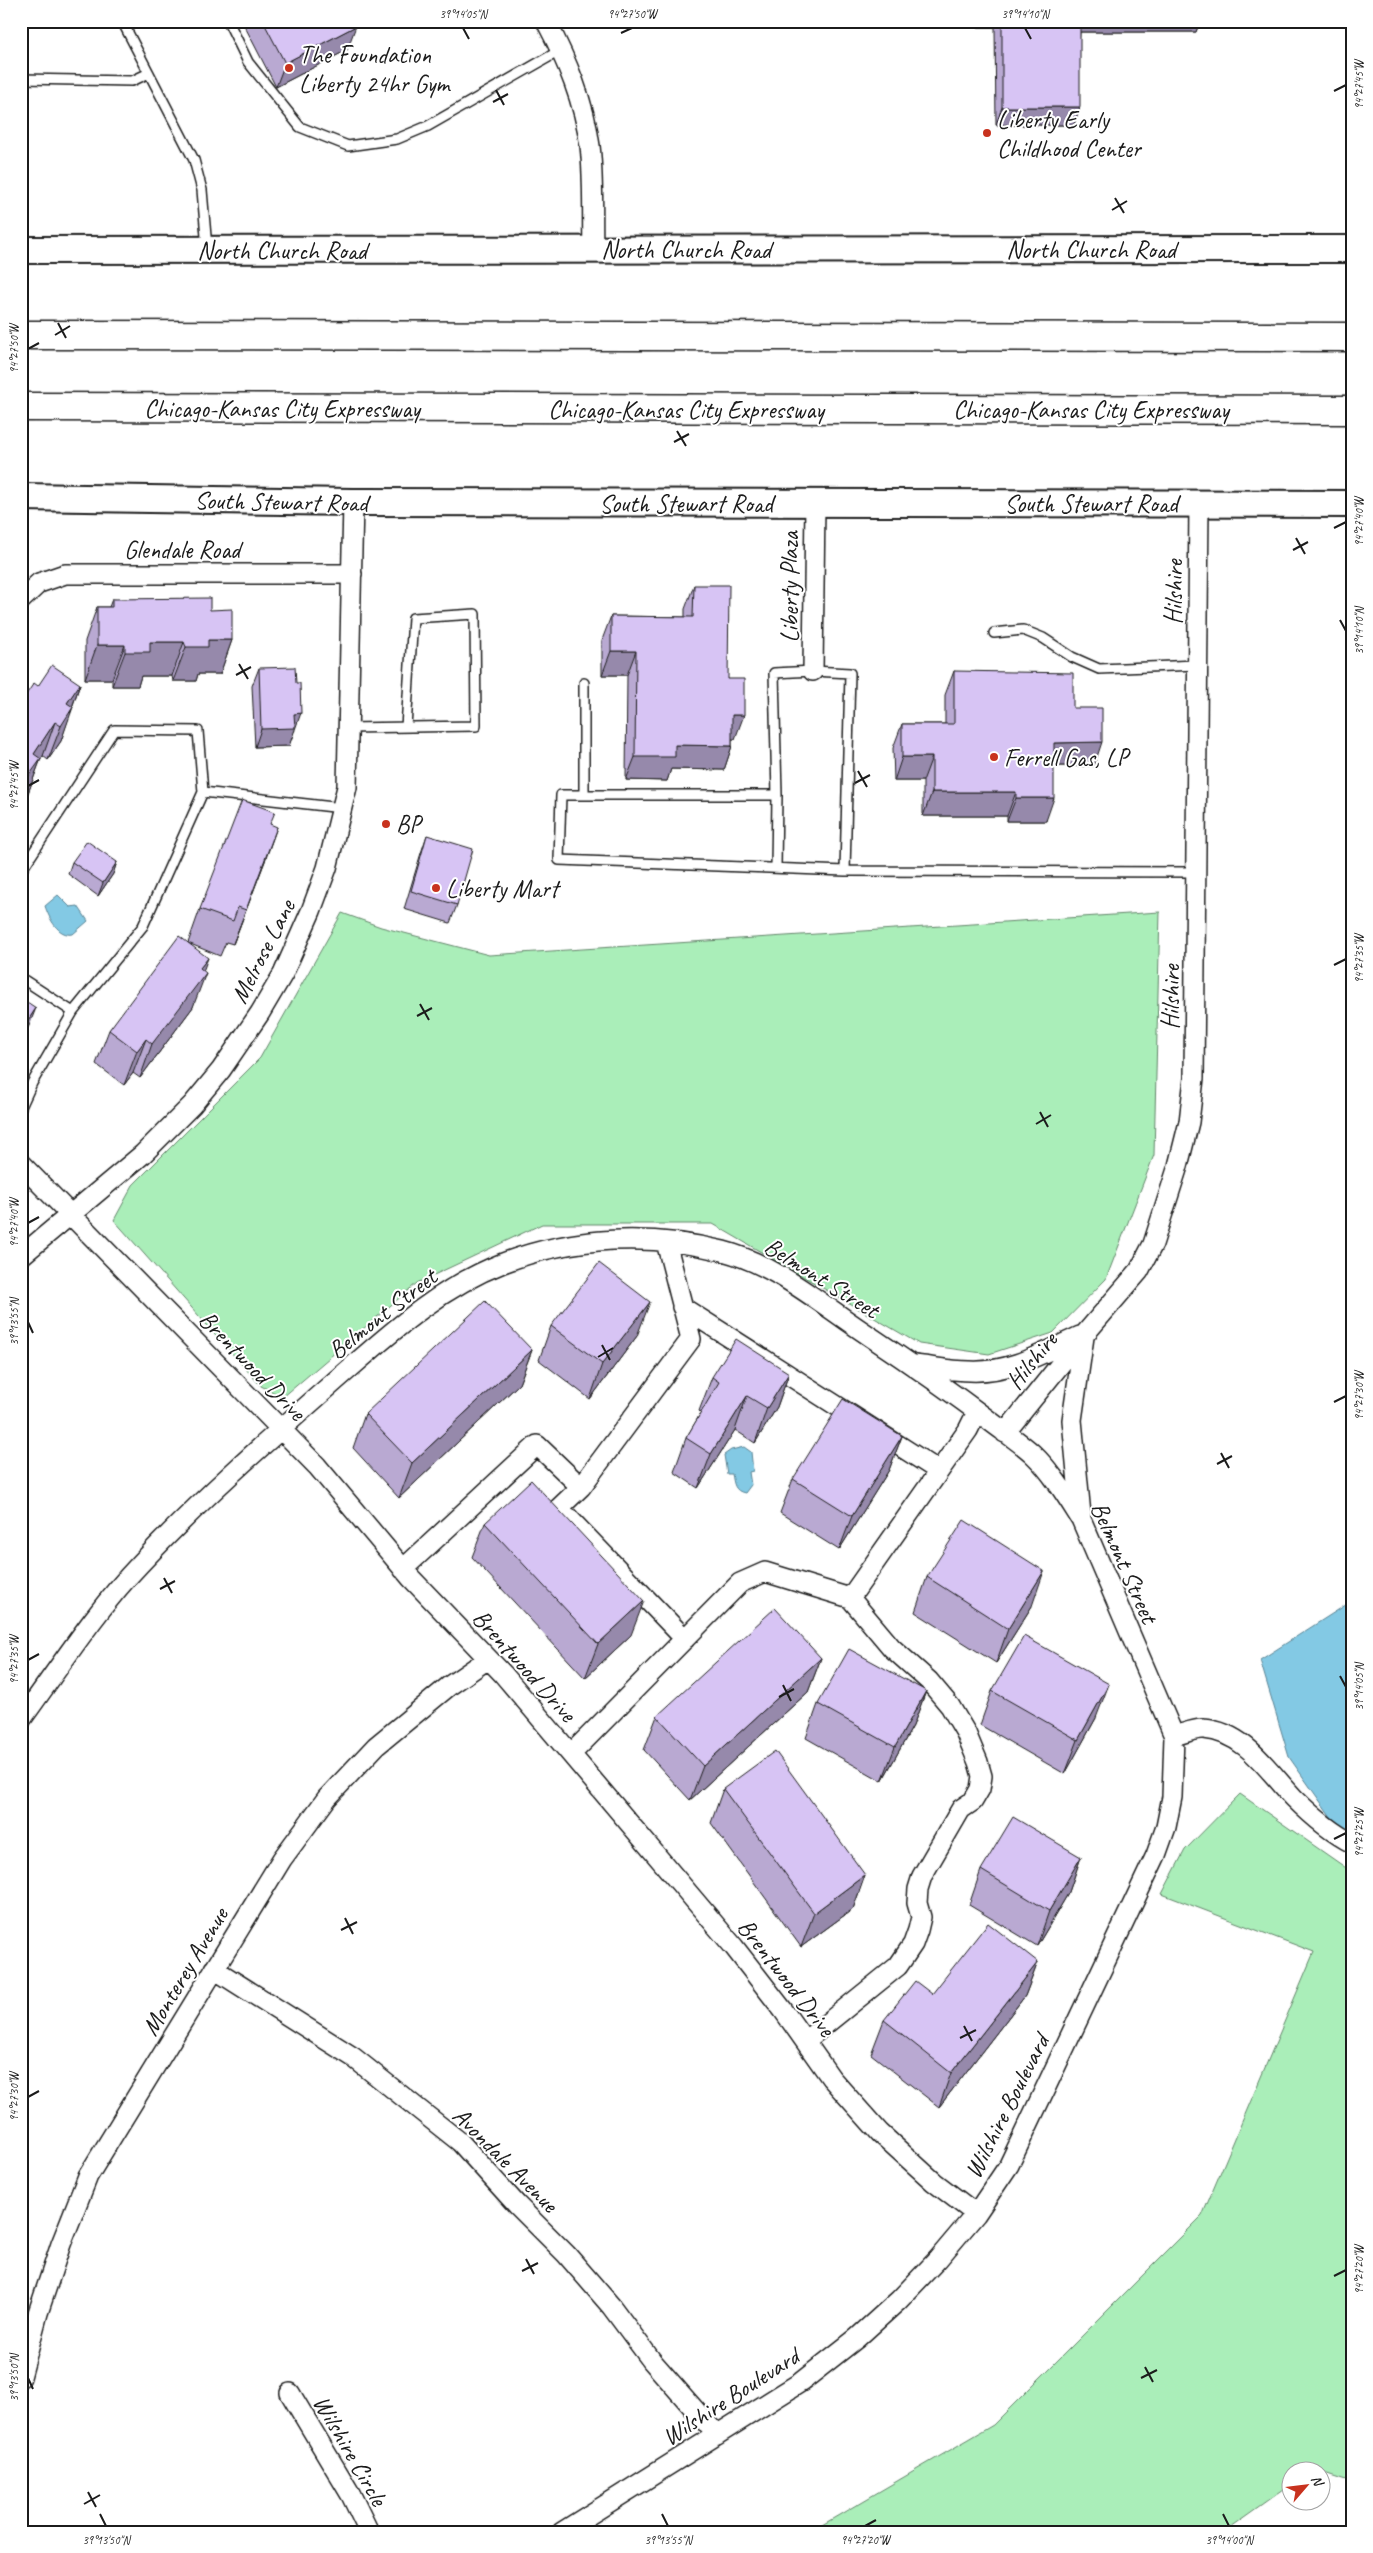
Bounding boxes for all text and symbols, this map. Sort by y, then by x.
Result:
text: 39°14'05"N [439,6,488,22]
text: 94°27'50"W [608,6,659,22]
text: 39°14'10"N [1001,6,1050,22]
place label: The Foundation Liberty 24hr Gym [299,39,451,100]
text: 94°27'45"W [1351,58,1367,109]
marker: The Foundation Liberty 24hr Gym [283,62,295,74]
place label: Liberty Early Childhood Center [997,104,1143,165]
marker: Liberty Early Childhood Center [981,127,993,139]
street label: North Church Road [601,234,775,266]
street label: North Church Road [1006,234,1180,266]
street label: North Church Road [197,235,371,267]
text: 94°27'50"W [6,322,22,373]
street label: Chicago-Kansas City Expressway [144,393,422,425]
street label: Chicago-Kansas City Expressway [548,394,826,426]
street label: Chicago-Kansas City Expressway [953,394,1231,426]
street label: South Stewart Road [194,484,372,520]
street label: South Stewart Road [599,488,777,520]
street label: South Stewart Road [1004,488,1182,520]
text: 94°27'40"W [1351,495,1367,546]
street label: Liberty Plaza [774,529,806,643]
street label: Glendale Road [124,534,244,566]
street label: Hilshire [1158,558,1190,624]
text: 39°14'10"N [1351,606,1367,655]
place label: Ferrell Gas, LP [1004,742,1131,774]
marker: Ferrell Gas, LP [988,751,1000,763]
text: 94°27'45"W [6,759,22,810]
place label: BP [396,809,424,841]
marker: BP [380,818,392,830]
place label: Liberty Mart [446,873,562,905]
marker: Liberty Mart [430,882,442,894]
street label: Melrose Lane [223,893,303,1009]
text: 94°27'35"W [1351,932,1367,983]
street label: Hilshire [1155,963,1187,1029]
text: 94°27'40"W [6,1196,22,1247]
street label: Belmont Street [758,1230,887,1327]
street label: Belmont Street [322,1260,446,1366]
text: 39°13'55"N [6,1297,22,1346]
street label: Brentwood Drive [192,1304,314,1429]
street label: Hilshire [999,1324,1066,1396]
text: 94°27'30"W [1351,1369,1367,1420]
street label: Belmont Street [1083,1497,1166,1630]
street label: Brentwood Drive [465,1603,585,1730]
text: 94°27'35"W [6,1633,22,1684]
text: 39°14'05"N [1351,1662,1367,1711]
text: 94°27'25"W [1351,1806,1367,1857]
street label: Monterey Avenue [134,1900,237,2041]
street label: Brentwood Drive [730,1912,843,2044]
street label: Wilshire Boulevard [957,2026,1059,2184]
text: 94°27'30"W [6,2070,22,2121]
street label: Avondale Avenue [446,2100,566,2221]
text: 94°27'20"W [1351,2243,1367,2294]
street label: Wilshire Boulevard [656,2338,809,2453]
text: 39°13'50"N [6,2353,22,2402]
street label: Wilshire Circle [306,2389,396,2513]
north arrow [1280,2460,1330,2510]
text: N [1307,2472,1328,2490]
text: 39°13'50"N [82,2532,131,2548]
text: 39°13'55"N [644,2532,693,2548]
text: 94°27'20"W [841,2532,892,2548]
text: 39°14'00"N [1205,2532,1254,2548]

